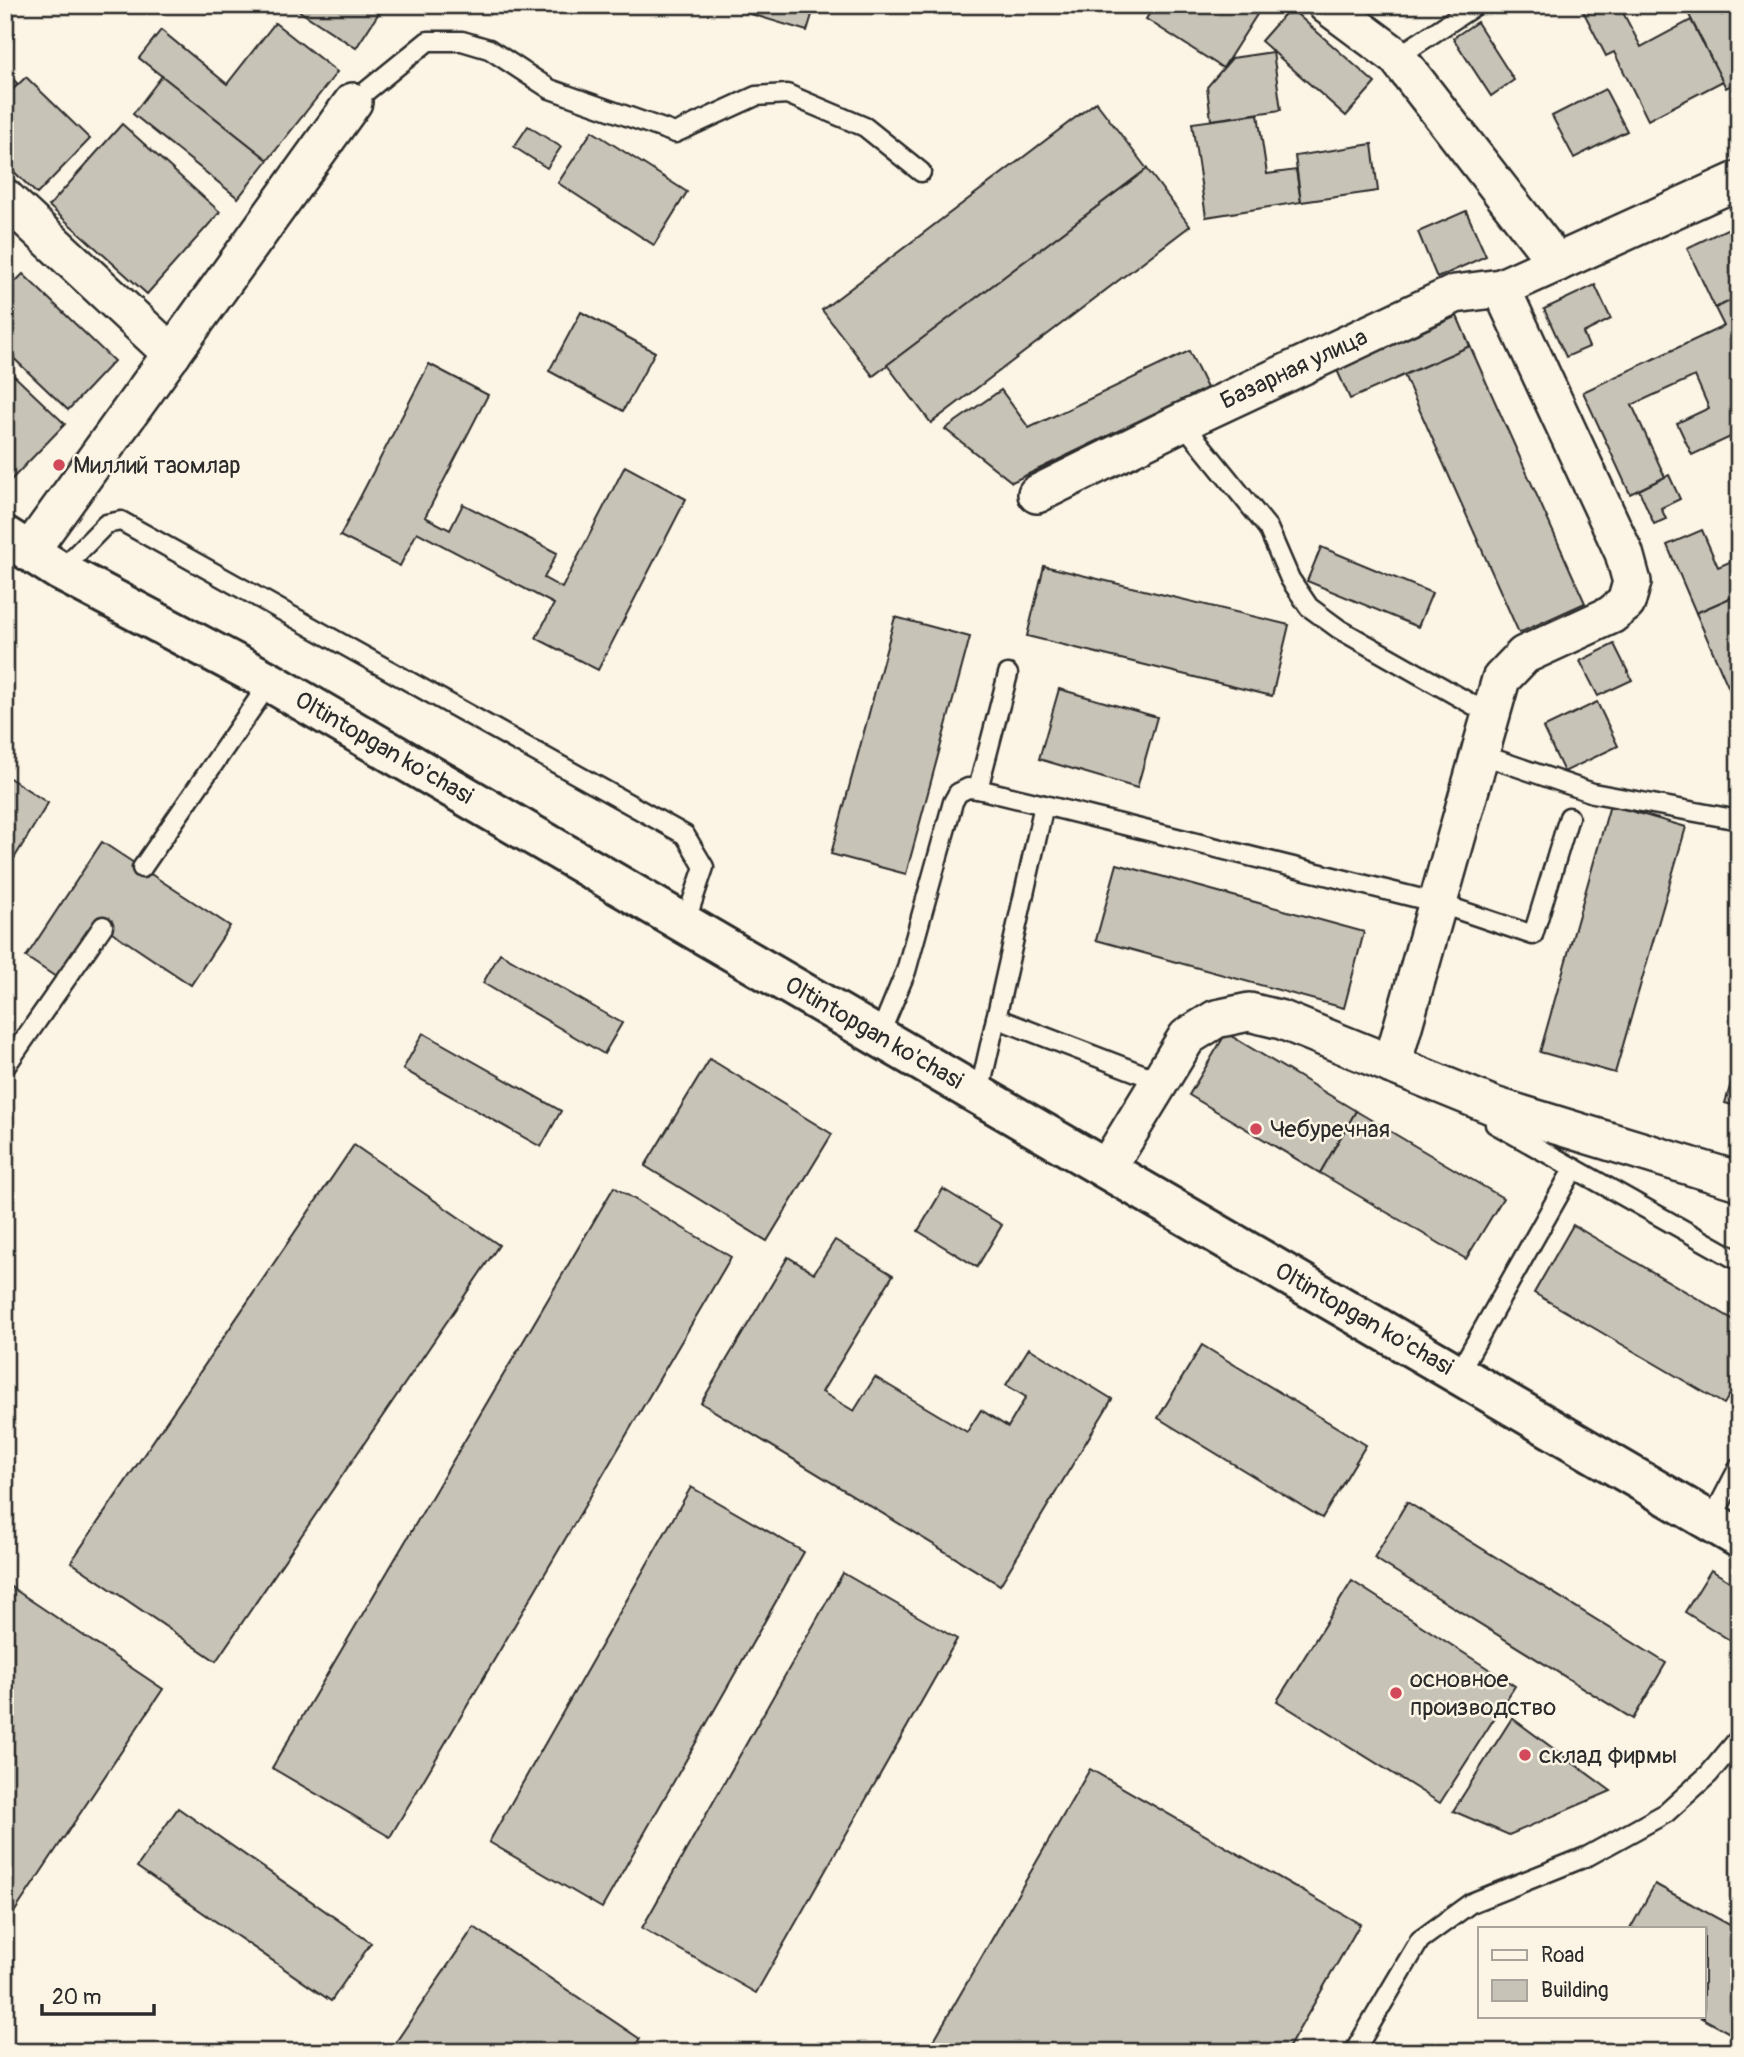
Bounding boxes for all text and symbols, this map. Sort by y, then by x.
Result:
street label: Базарная улица [1216,322,1372,416]
place label: Миллий таомлар [73,451,241,480]
marker: Миллий таомлар [51,457,67,473]
street label: Oltintopgan ko'chasi [290,685,478,811]
street label: Oltintopgan ko'chasi [780,970,968,1096]
place label: Чебуречная [1270,1115,1390,1144]
marker: Чебуречная [1248,1121,1264,1137]
street label: Oltintopgan ko'chasi [1270,1256,1458,1382]
place label: основное производство [1410,1665,1556,1722]
marker: основное производство [1388,1685,1404,1701]
place label: склад фирмы [1539,1741,1677,1770]
marker: склад фирмы [1517,1747,1533,1763]
legend [1478,1927,1706,2018]
text: Road [1541,1942,1585,1969]
scale bar [42,1973,154,2017]
text: Building [1541,1977,1608,2004]
text: 20 m [52,1984,101,2011]

